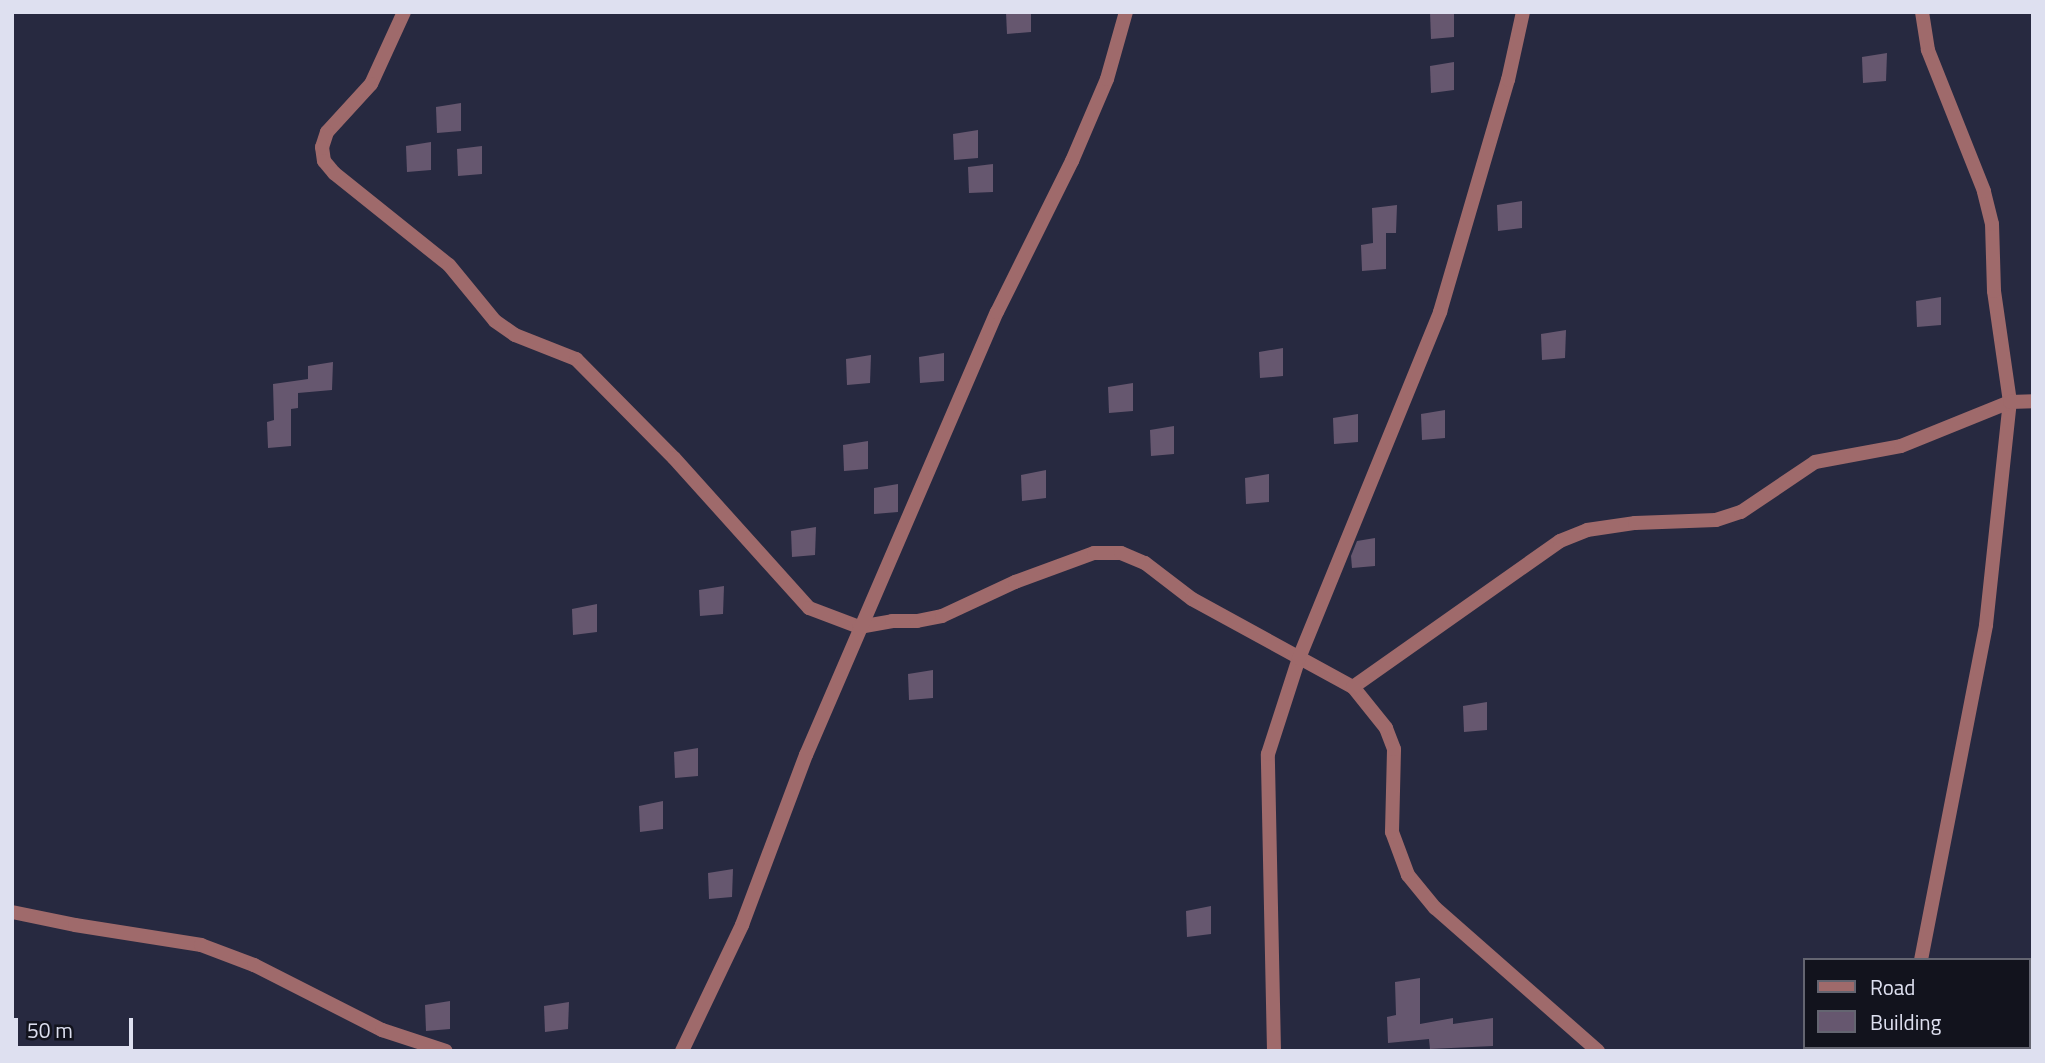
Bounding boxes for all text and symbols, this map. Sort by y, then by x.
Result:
legend [1804,958,2031,1049]
text: Road [1870,971,1915,1003]
scale bar [18,1004,136,1048]
text: Building [1870,1006,1941,1038]
text: 50 m [27,1014,73,1046]

